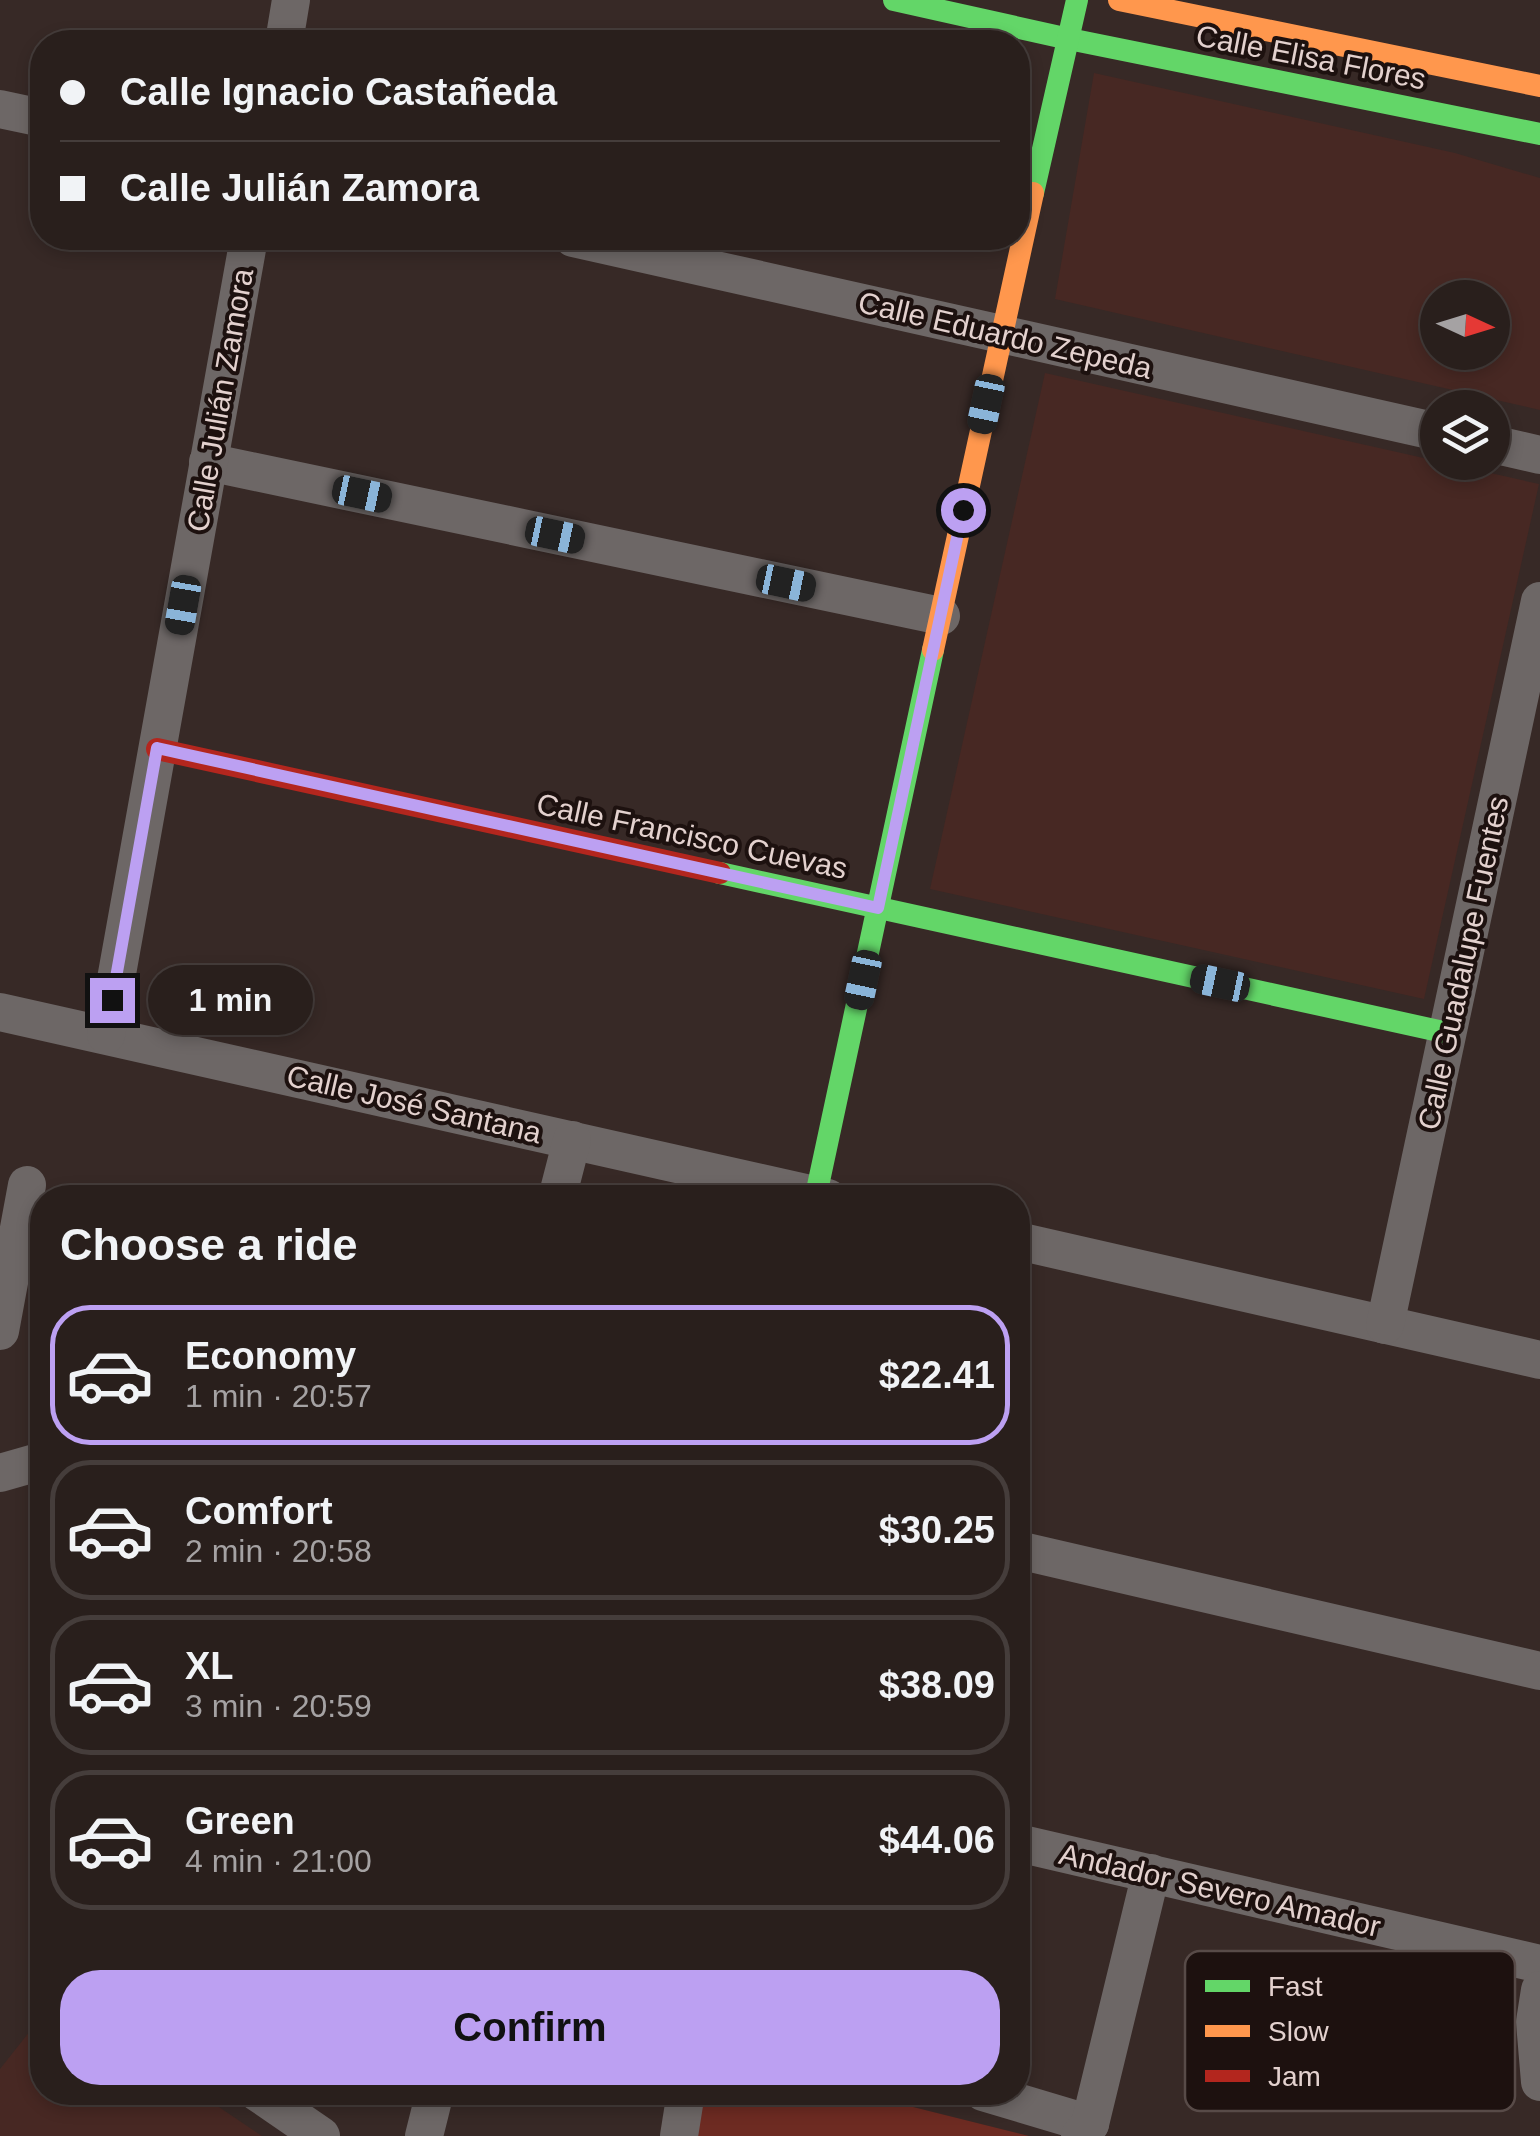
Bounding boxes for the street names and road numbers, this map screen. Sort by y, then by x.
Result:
street label: Calle Elisa Flores [1193,19,1429,95]
street label: Calle Julián Zamora [181,265,259,534]
street label: Calle Eduardo Zepeda [855,285,1155,385]
street label: Calle Francisco Cuevas [534,787,850,885]
street label: Calle Guadalupe Fuentes [1411,793,1515,1133]
street label: Calle José Santana [284,1059,545,1149]
street label: Andador Severo Amador [1056,1837,1384,1943]

